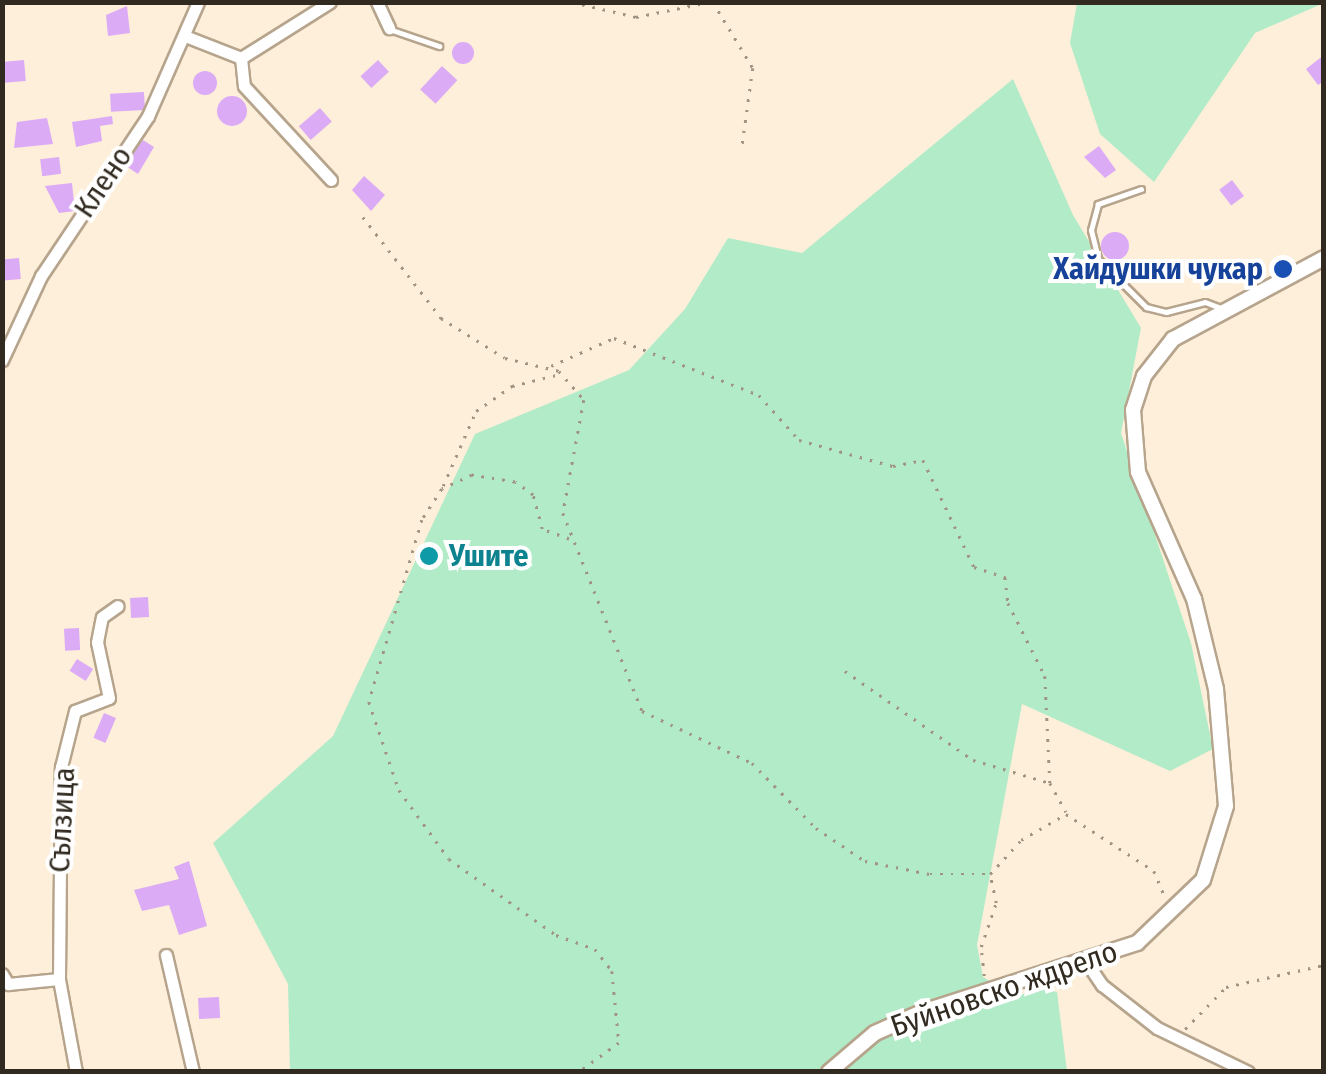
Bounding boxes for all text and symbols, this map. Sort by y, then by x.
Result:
street label: Клено [66,140,140,224]
place label: Хайдушки чукар [1053,251,1263,287]
marker: Хайдушки чукар [1272,258,1294,280]
place label: Ушите [449,538,528,574]
marker: Ушите [418,545,440,567]
street label: Сълзица [41,766,83,874]
street label: Буйновско ждрело [886,933,1122,1045]

